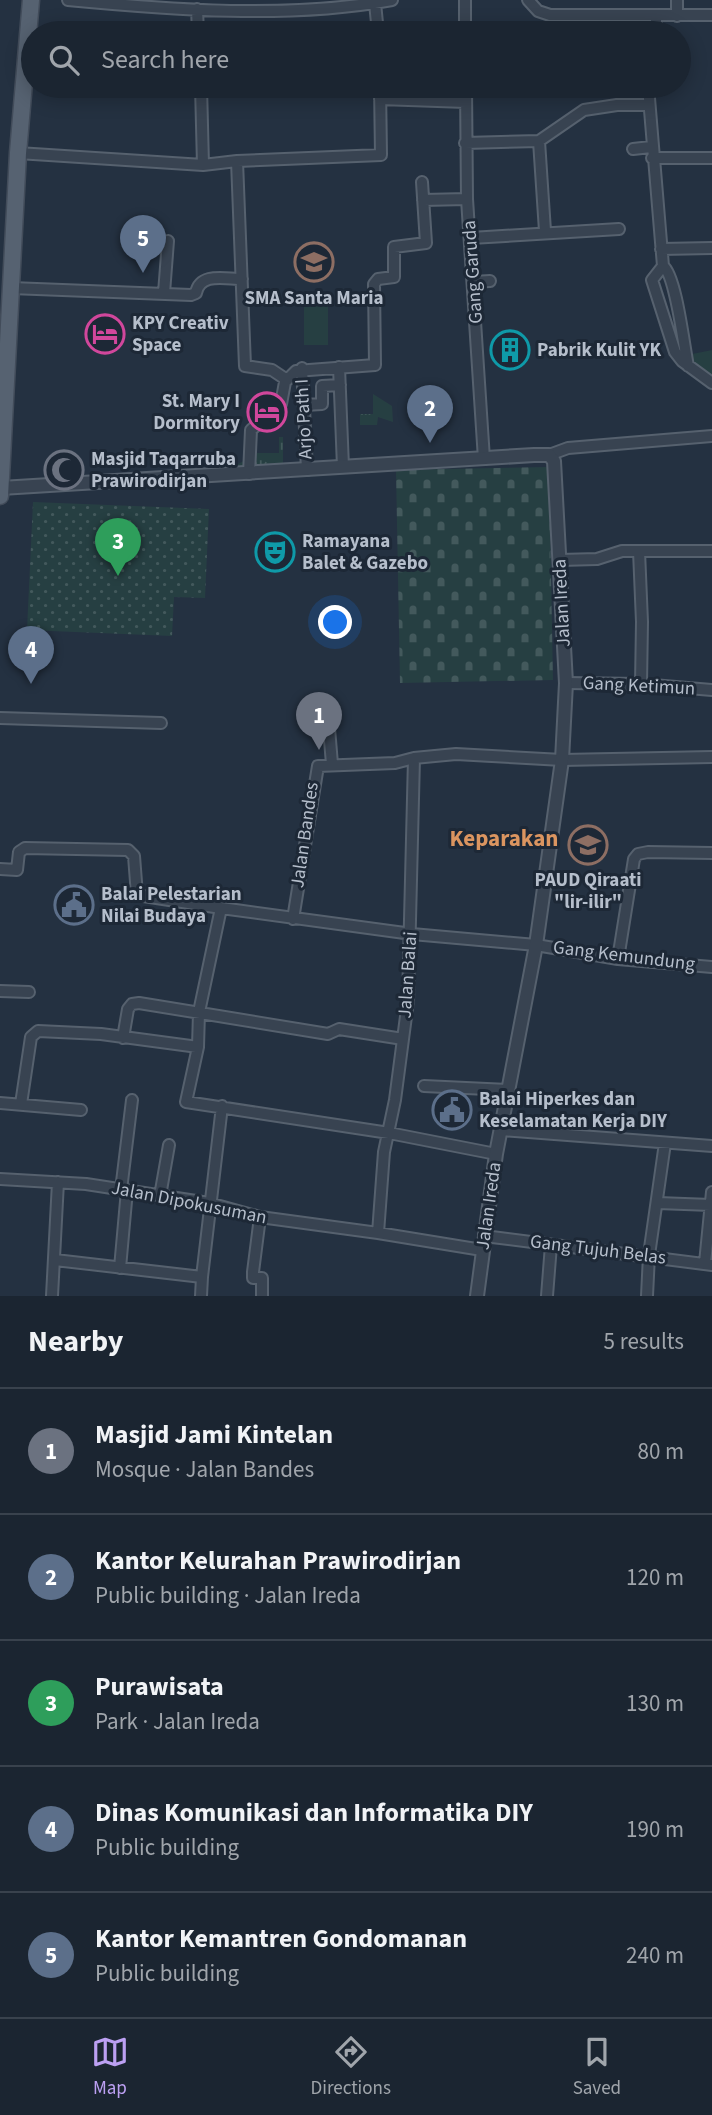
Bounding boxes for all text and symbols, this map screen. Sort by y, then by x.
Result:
search box [21,21,691,98]
icon: search [45,41,83,79]
text: Search here [101,41,229,78]
pin: 5 [120,215,166,273]
street label: Gang Garuda [456,219,490,325]
school or university icon: SMA Santa Maria [293,241,335,283]
place label: SMA Santa Maria [244,285,384,312]
place label: KPY Creativ Space [132,310,229,359]
hotel icon: KPY Creativ Space [84,313,126,355]
building icon: Pabrik Kulit YK [489,329,531,371]
place label: Pabrik Kulit YK [537,337,662,364]
street label: Arjo Path I [288,378,320,460]
pin: 2 [407,385,453,443]
place label: St. Mary I Dormitory [153,388,240,437]
hotel icon: St. Mary I Dormitory [246,391,288,433]
place label: Masjid Taqarruba Prawirodirjan [91,446,236,495]
mosque icon: Masjid Taqarruba Prawirodirjan [43,449,85,491]
pin: 3 [95,518,141,576]
place label: Ramayana Balet & Gazebo [302,528,428,577]
theatre icon: Ramayana Balet & Gazebo [254,531,296,573]
street label: Jalan Ireda [546,558,578,648]
your location [318,605,352,639]
pin: 4 [8,626,54,684]
street label: Gang Ketimun [582,670,696,702]
pin: 1 [296,692,342,750]
street label: Jalan Bandes [284,780,326,890]
district label: Keparakan [450,822,558,855]
school or university icon: PAUD Qiraati "lir-ilir" [567,824,609,866]
place label: PAUD Qiraati "lir-ilir" [534,867,642,916]
place label: Balai Pelestarian Nilai Budaya [101,881,242,930]
public building icon: Balai Pelestarian Nilai Budaya [53,884,95,926]
street label: Jalan Balai [391,931,425,1019]
street label: Gang Kemundung [552,934,697,978]
place label: Balai Hiperkes dan Keselamatan Kerja DIY [479,1086,668,1135]
public building icon: Balai Hiperkes dan Keselamatan Kerja DIY [431,1089,473,1131]
street label: Jalan Ireda [469,1160,509,1252]
street label: Jalan Dipokusuman [109,1175,269,1231]
street label: Gang Tujuh Belas [528,1228,668,1272]
text: Nearby [28,1320,123,1363]
text: 5 results [604,1325,684,1358]
text: Masjid Jami Kintelan [95,1416,333,1453]
text: 1 [45,1435,57,1468]
text: 80 m [637,1435,684,1468]
text: Mosque · Jalan Bandes [95,1453,314,1486]
text: Kantor Kelurahan Prawirodirjan [95,1542,461,1579]
text: 2 [45,1561,57,1594]
text: 120 m [626,1561,684,1594]
text: Public building · Jalan Ireda [95,1579,361,1612]
text: Purawisata [95,1668,224,1705]
text: 3 [45,1687,57,1720]
text: 130 m [626,1687,684,1720]
text: Park · Jalan Ireda [95,1705,260,1738]
text: Dinas Komunikasi dan Informatika DIY [95,1794,533,1831]
text: 4 [45,1813,57,1846]
text: 190 m [626,1813,684,1846]
text: Public building [95,1831,239,1864]
text: Kantor Kemantren Gondomanan [95,1920,467,1957]
text: 5 [45,1939,57,1972]
text: 240 m [626,1939,684,1972]
text: Public building [95,1957,239,1990]
tab: Map [91,2033,129,2102]
tab: Directions [311,2033,391,2102]
tab: Saved [573,2033,621,2102]

